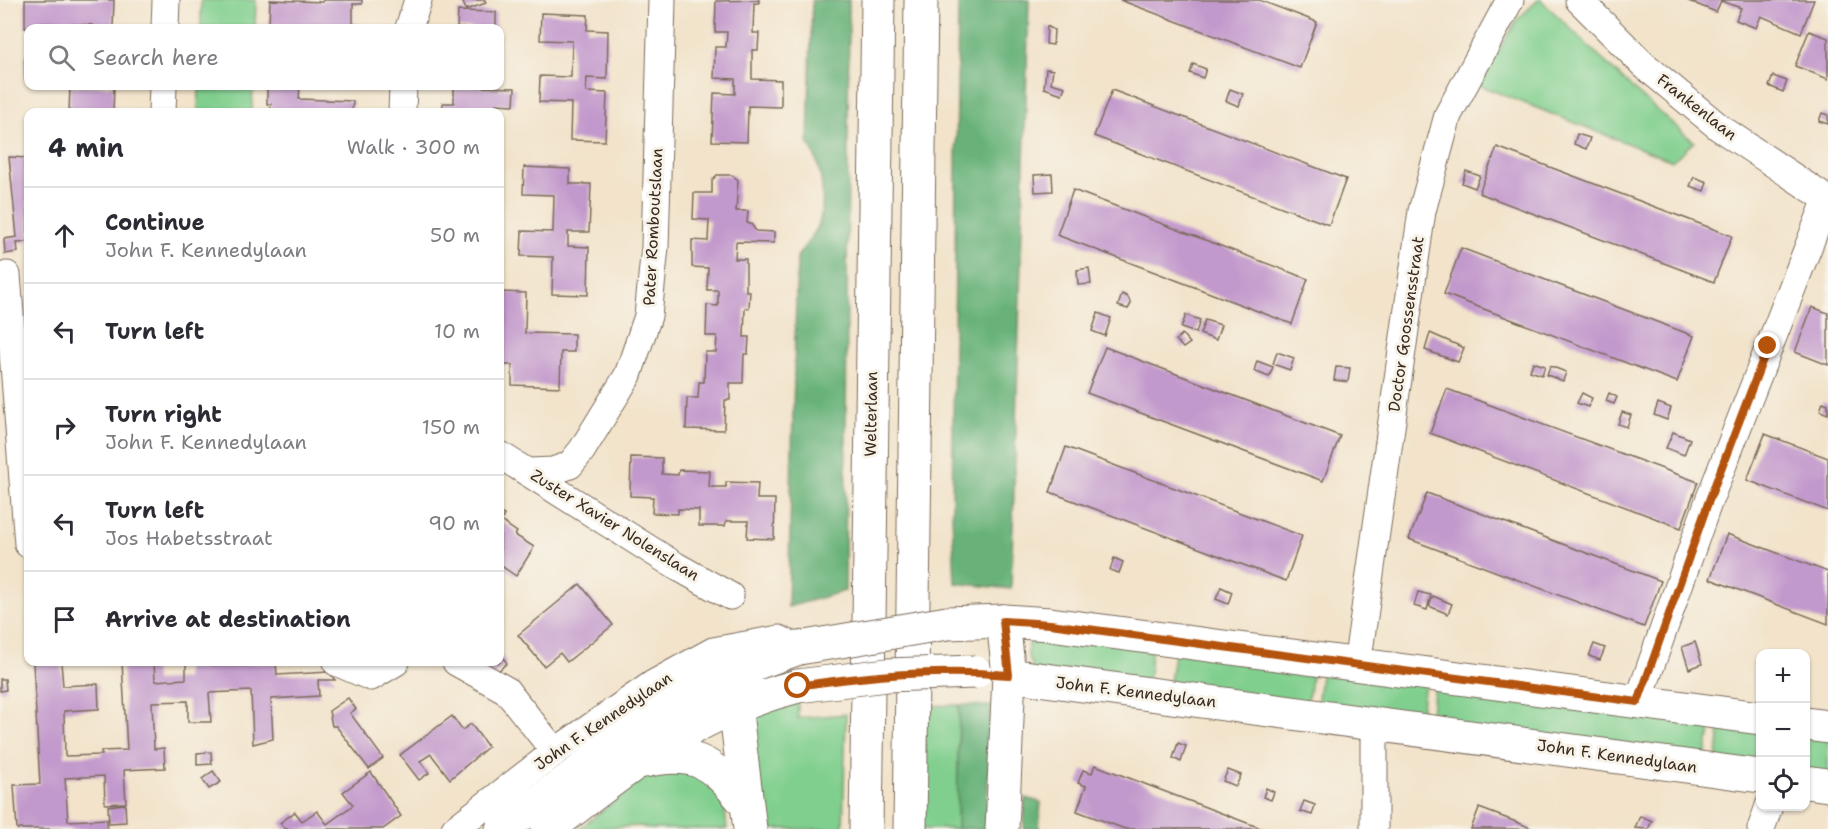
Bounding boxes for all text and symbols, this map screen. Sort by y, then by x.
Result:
search box [24,24,504,90]
icon: search [45,41,78,74]
text: Search here [93,43,219,72]
street label: Frankenlaan [1653,69,1742,145]
text: 4 min [48,130,124,165]
text: Walk · 300 m [347,134,480,160]
street label: Pater Romboutslaan [638,147,668,306]
text: Continue [105,208,205,237]
icon: ahead [48,219,81,252]
text: 50 m [430,222,480,248]
street label: Doctor Goossensstraat [1383,235,1429,413]
text: John F. Kennedylaan [105,237,307,263]
icon: left [48,315,81,348]
text: Turn left [105,317,204,346]
text: 10 m [434,318,480,344]
route end [1754,332,1780,358]
street label: Welterlaan [860,371,882,457]
text: Turn right [105,400,222,429]
icon: right [48,411,81,444]
text: 150 m [422,414,480,440]
text: John F. Kennedylaan [105,429,307,455]
street label: Zuster Xavier Nolenslaan [527,464,703,586]
text: Turn left [105,496,204,525]
icon: left [48,507,81,540]
text: 90 m [428,510,480,536]
text: Jos Habetsstraat [105,525,273,551]
icon: arrive [48,603,81,636]
text: Arrive at destination [105,605,351,634]
map controls [1756,649,1810,811]
button: + [1756,649,1810,703]
street label: John F. Kennedylaan [530,667,676,775]
route start [784,672,810,698]
street label: John F. Kennedylaan [1055,672,1218,712]
button: − [1756,703,1810,757]
street label: John F. Kennedylaan [1536,734,1699,778]
button: locate [1756,757,1810,811]

